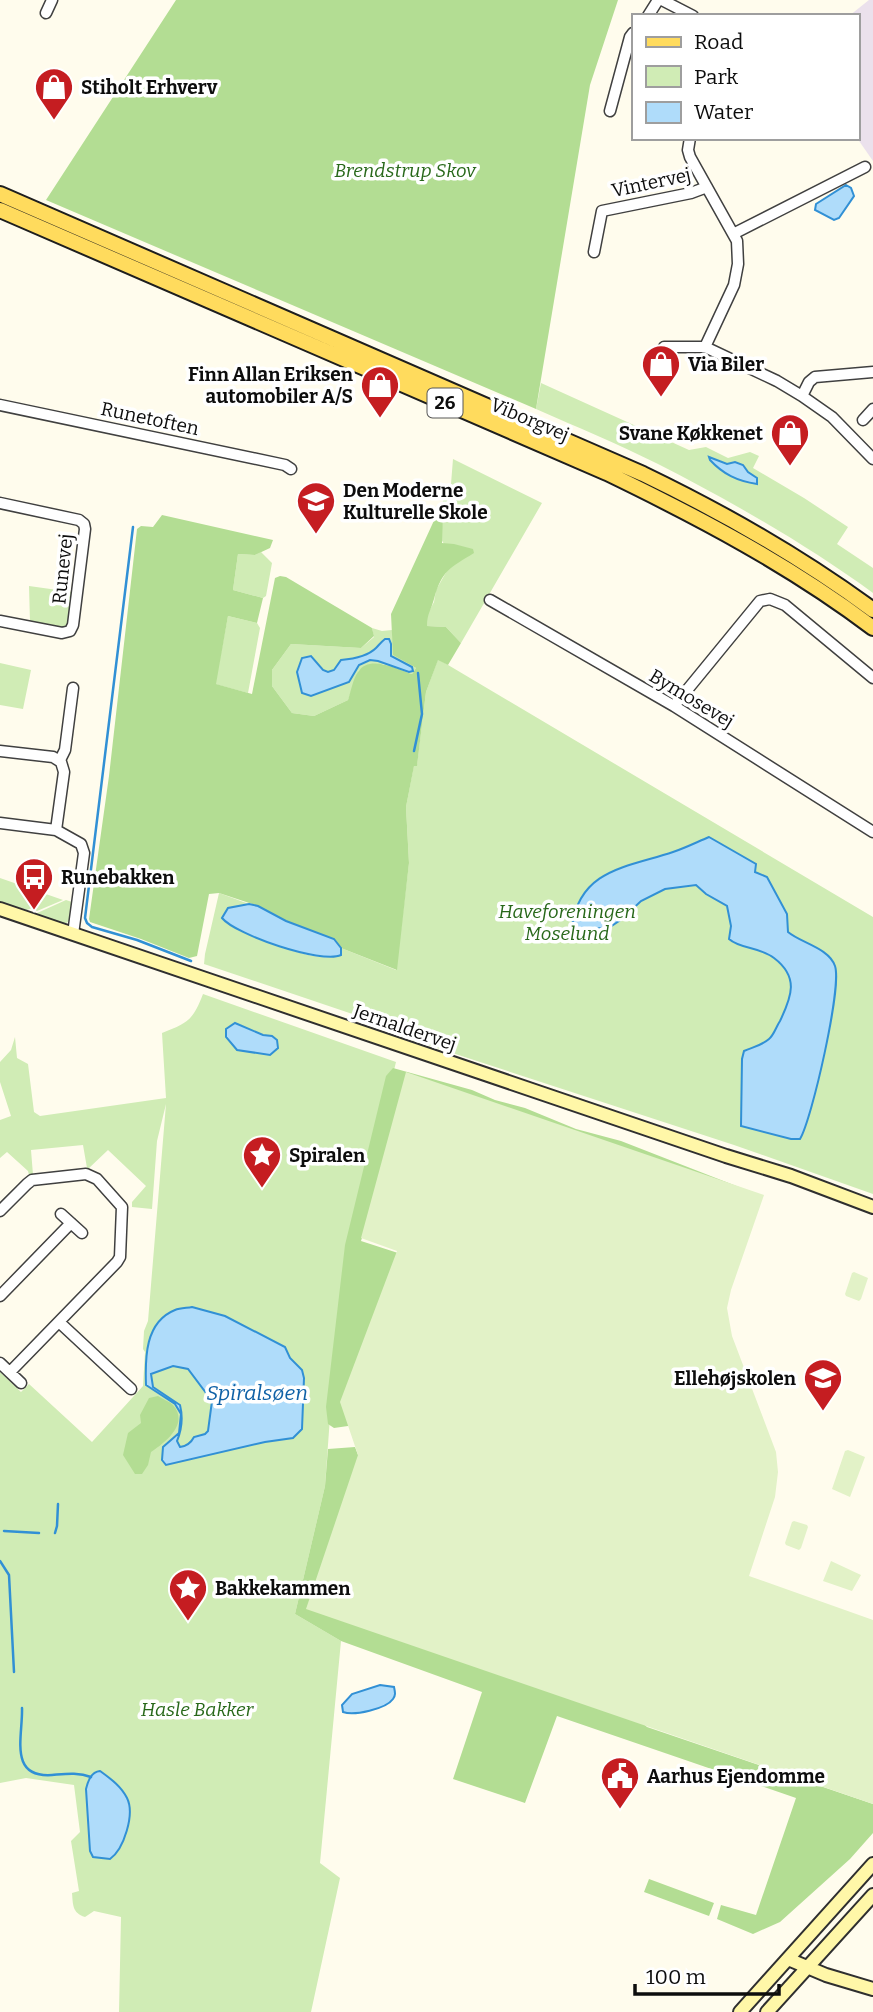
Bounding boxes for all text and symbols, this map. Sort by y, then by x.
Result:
legend [632,14,859,140]
text: Road [694,29,743,55]
text: Park [694,64,738,90]
shop icon: Stiholt Erhverv [33,66,75,121]
place label: Stiholt Erhverv [81,76,218,99]
text: Water [694,99,753,125]
park label: Brendstrup Skov [334,159,477,182]
street label: Vintervej [609,163,693,202]
shop icon: Via Biler [640,343,682,398]
place label: Via Biler [688,353,764,376]
place label: Finn Allan Eriksen automobiler A/S [188,363,354,408]
shop icon: Finn Allan Eriksen automobiler A/S [359,364,401,419]
road number: 26 [428,388,462,418]
street label: Viborgvej [487,393,573,446]
street label: Runetoften [99,397,201,440]
shop icon: Svane Køkkenet [769,412,811,467]
place label: Svane Køkkenet [619,422,763,445]
place label: Den Moderne Kulturelle Skole [343,479,488,524]
school or university icon: Den Moderne Kulturelle Skole [295,480,337,535]
street label: Runevej [47,533,78,606]
street label: Bymosevej [645,664,738,733]
bus stop icon: Runebakken [13,856,55,911]
place label: Runebakken [61,866,175,889]
park label: Haveforeningen Moselund [498,900,636,945]
street label: Jernaldervej [349,999,459,1056]
place icon: Spiralen [241,1134,283,1189]
place label: Spiralen [289,1144,366,1167]
school or university icon: Ellehøjskolen [802,1357,844,1412]
place label: Ellehøjskolen [674,1367,797,1390]
water label: Spiralsøen [206,1380,308,1406]
place icon: Bakkekammen [167,1567,209,1622]
place label: Bakkekammen [215,1577,351,1600]
park label: Hasle Bakker [141,1698,255,1721]
public building icon: Aarhus Ejendomme [599,1755,641,1810]
place label: Aarhus Ejendomme [647,1765,825,1788]
scale bar [635,1952,778,1996]
text: 100 m [646,1964,706,1990]

